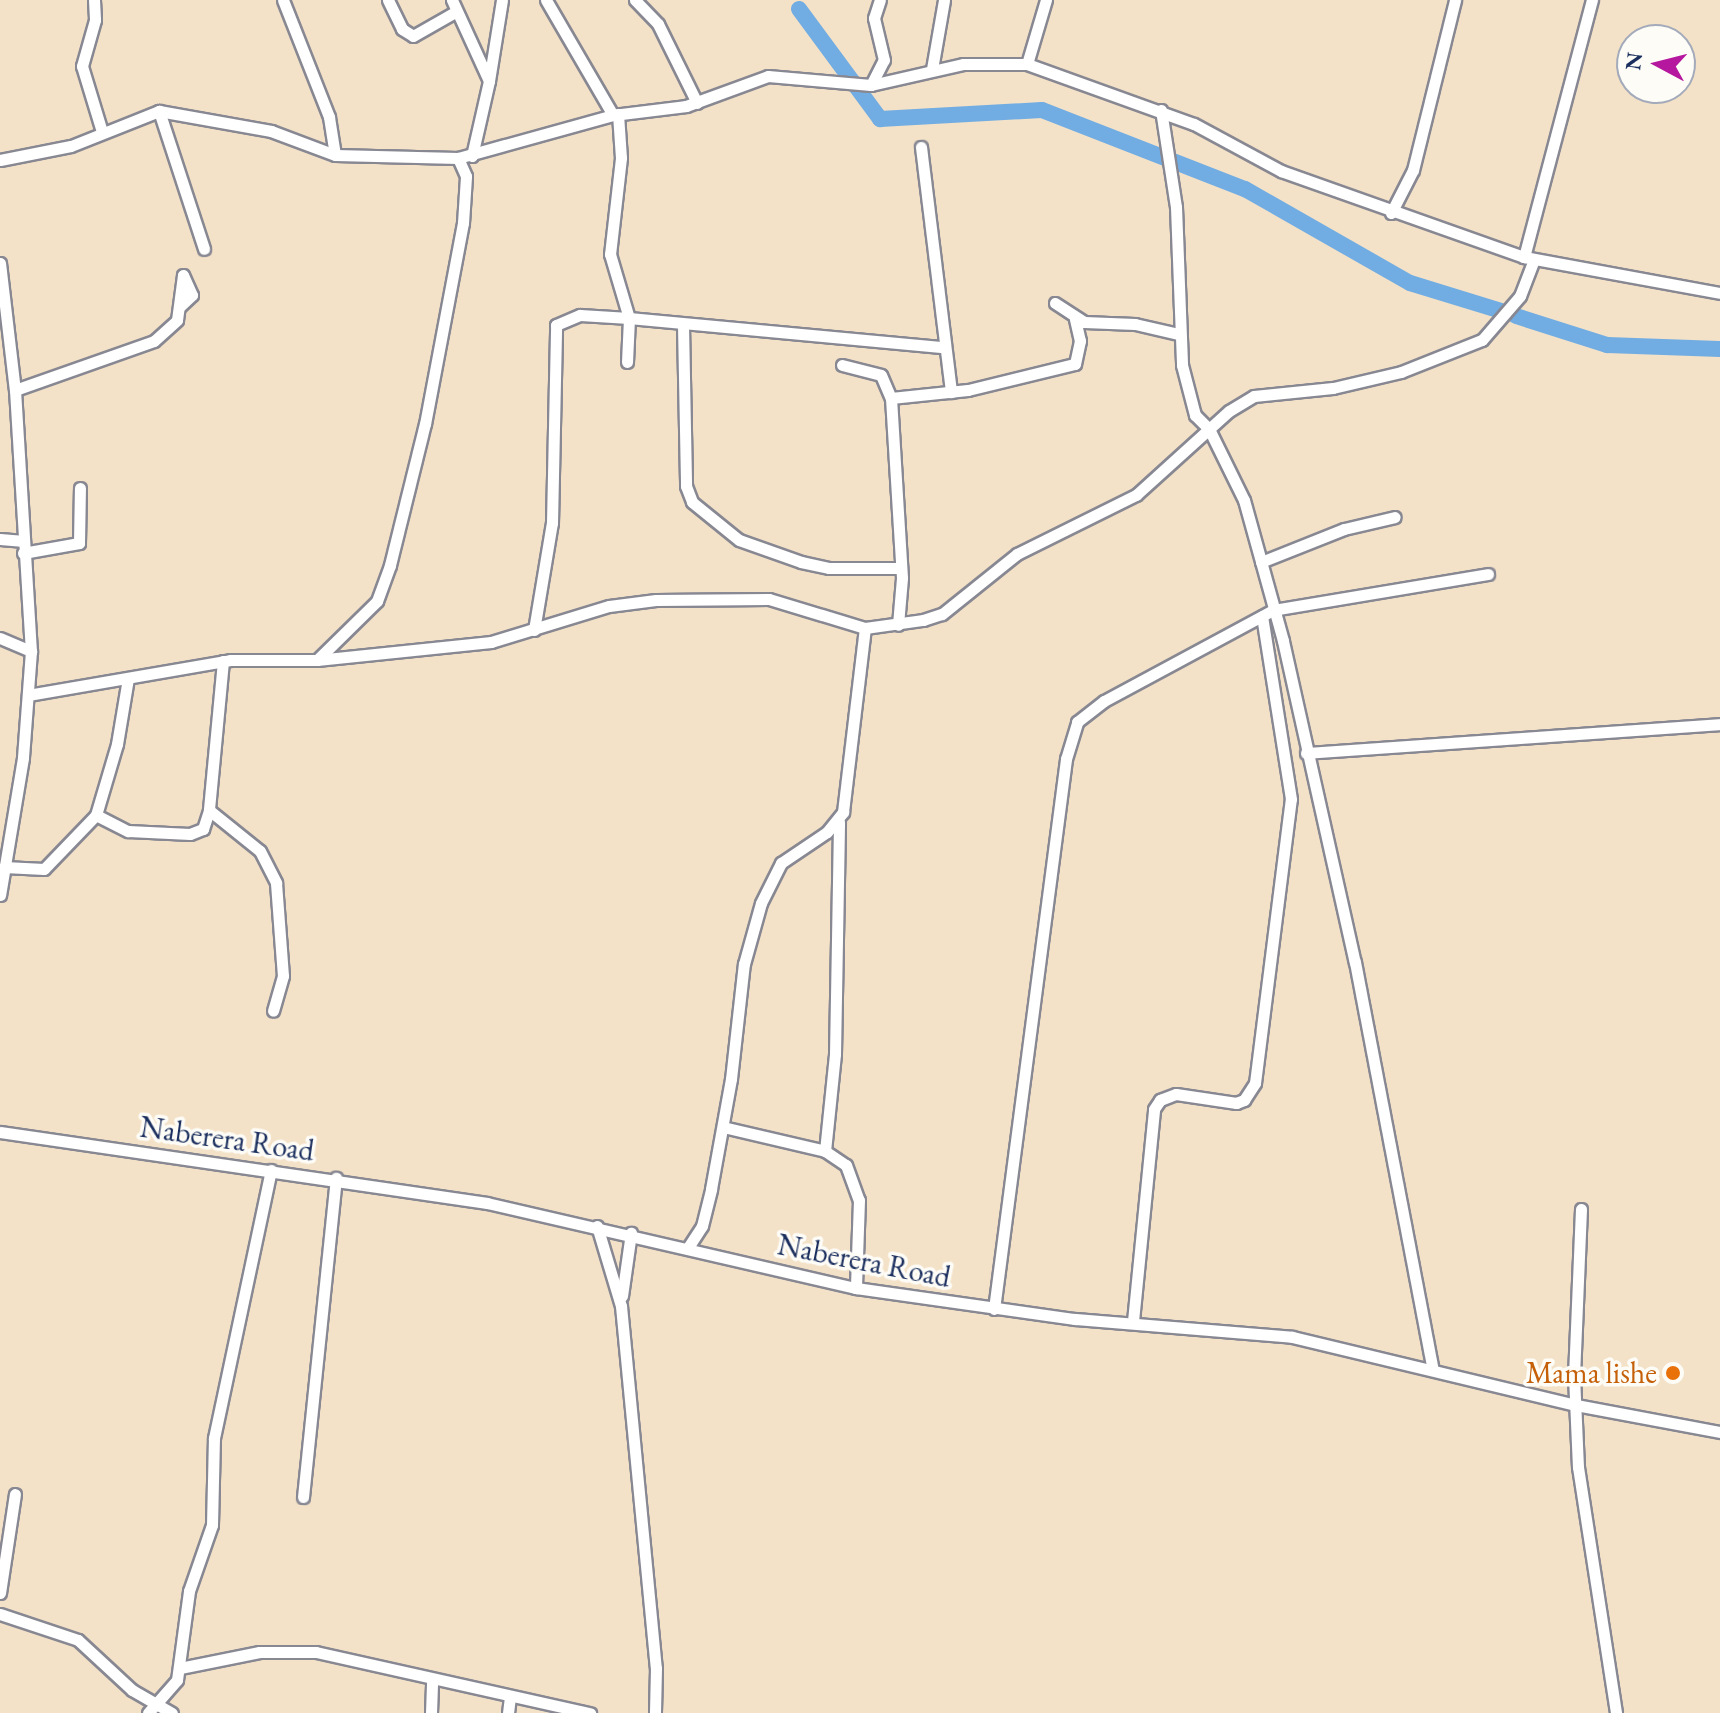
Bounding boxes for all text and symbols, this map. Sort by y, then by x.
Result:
north arrow [1616,24,1696,104]
text: N [1618,51,1649,72]
street label: Naberera Road [138,1109,316,1169]
street label: Naberera Road [774,1227,954,1295]
place label: Mama lishe [1526,1355,1657,1391]
marker: Mama lishe [1664,1364,1682,1382]

